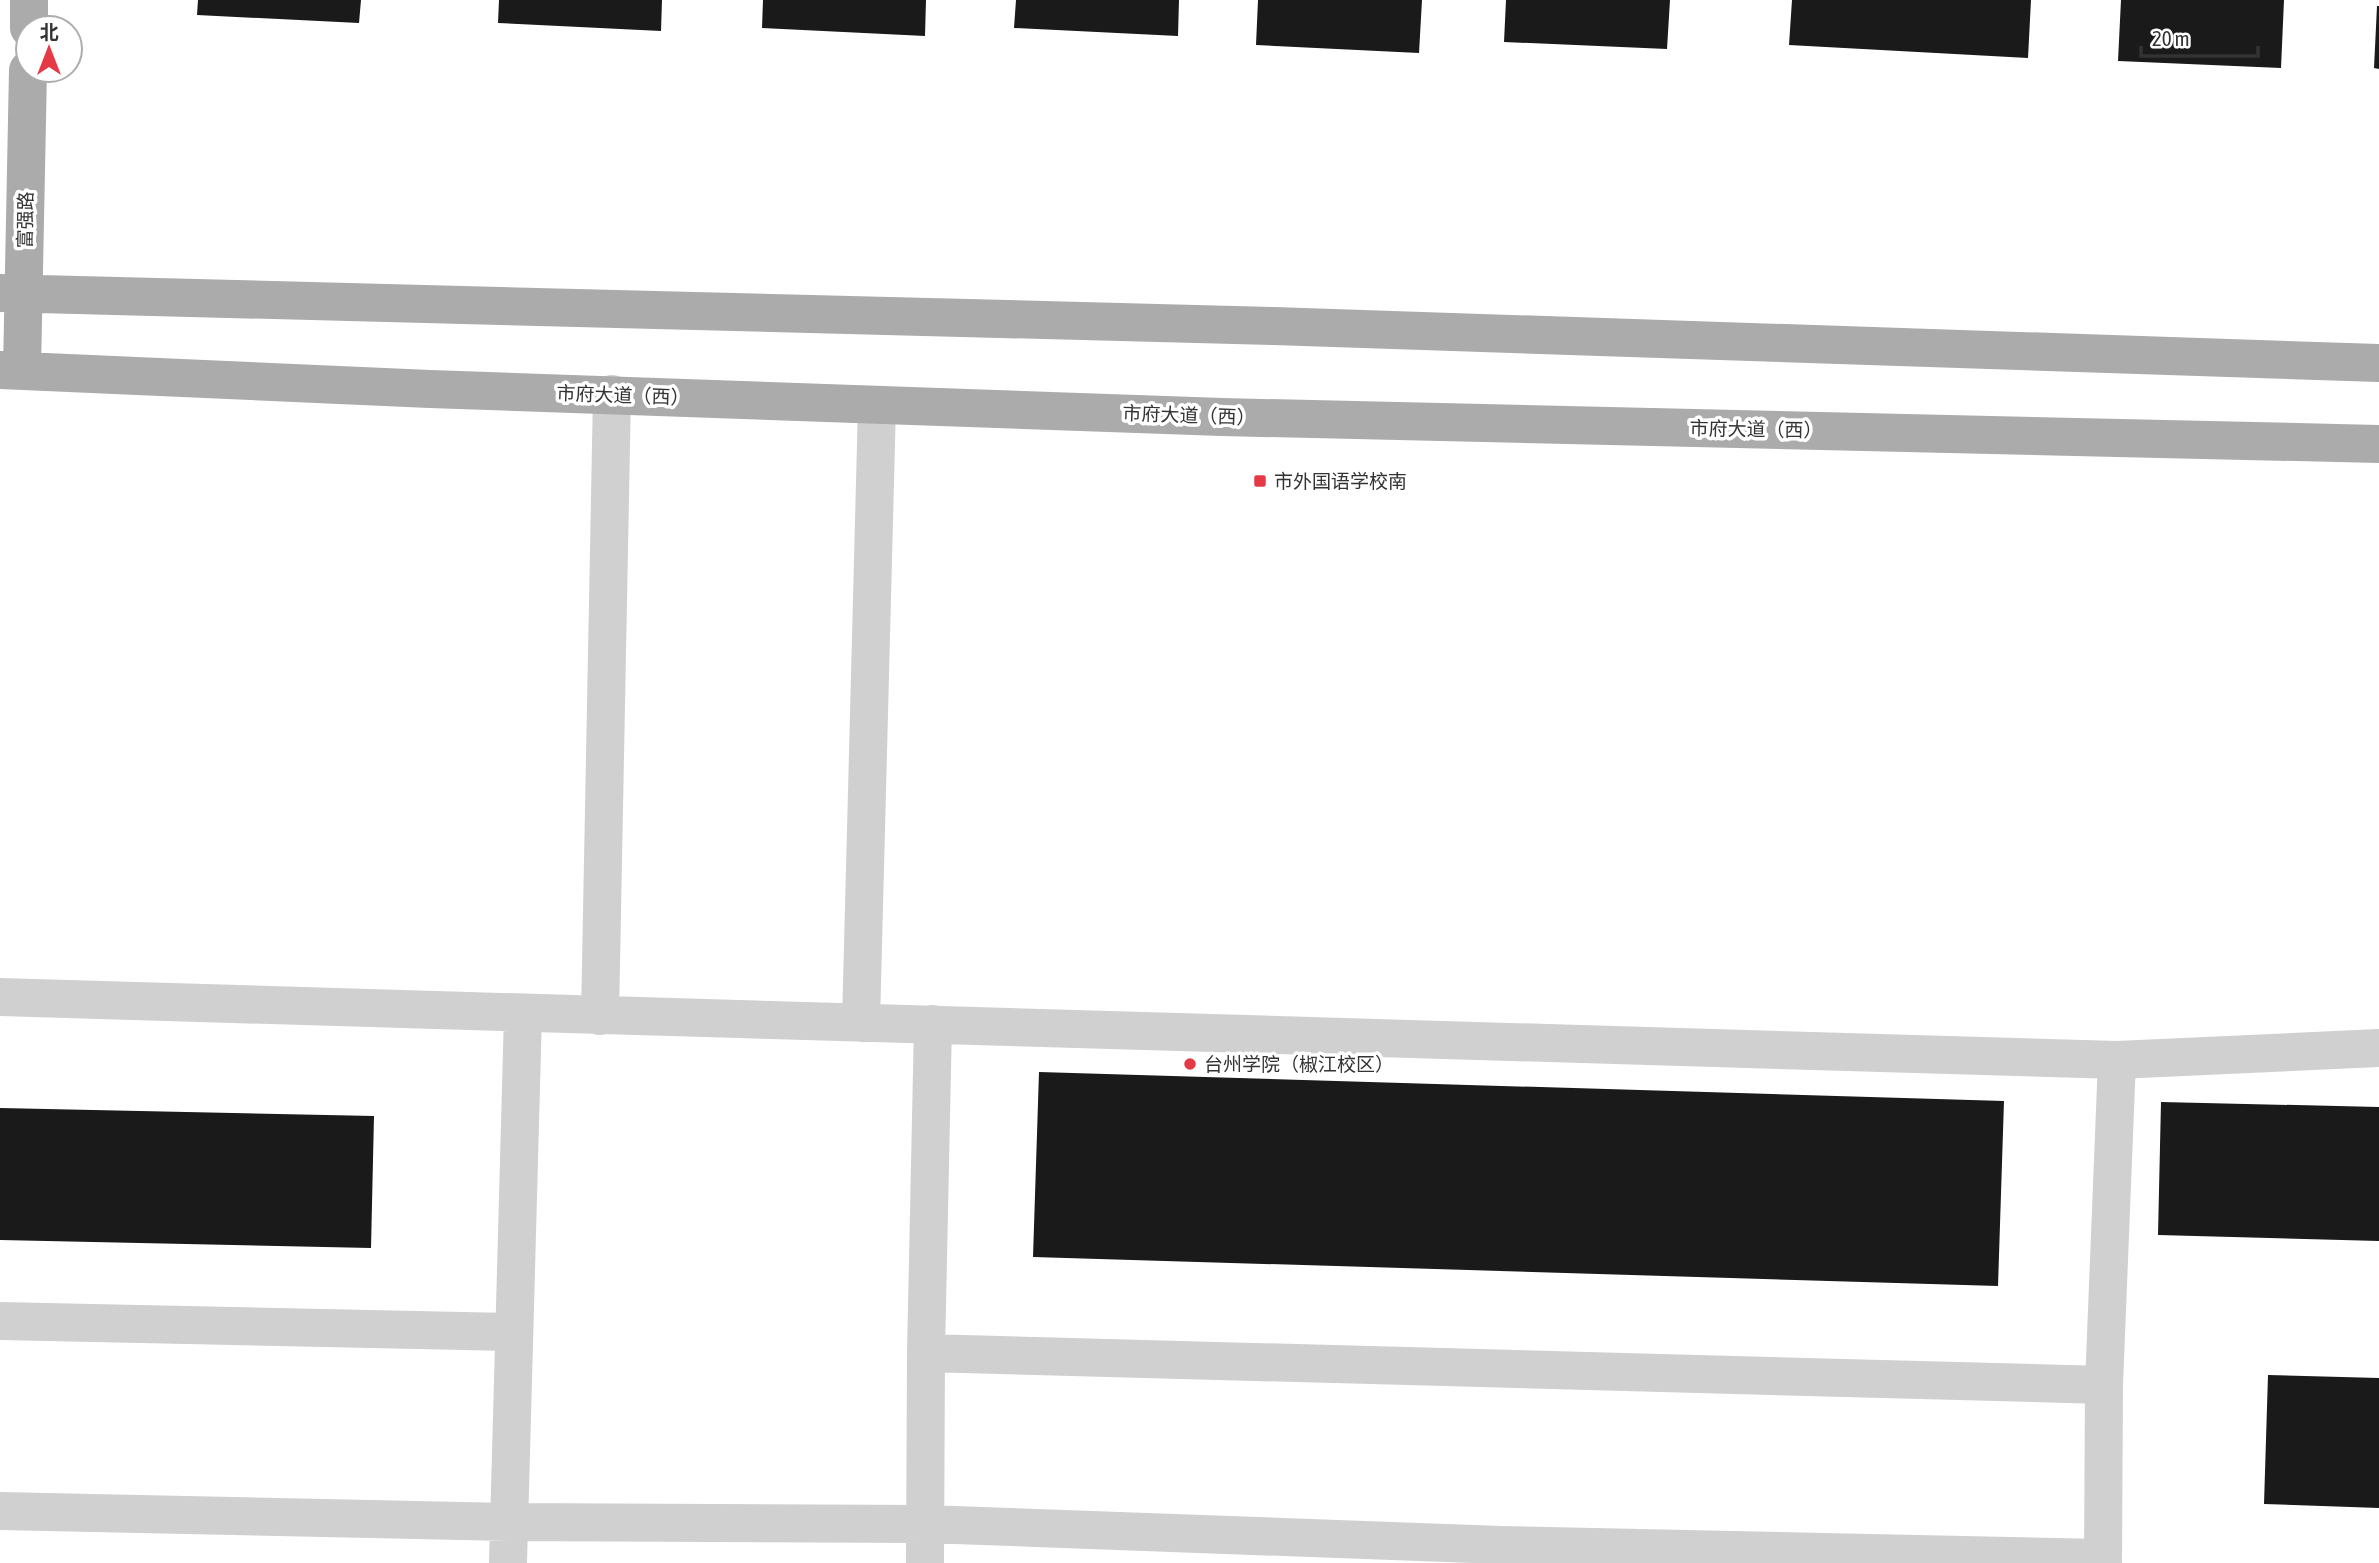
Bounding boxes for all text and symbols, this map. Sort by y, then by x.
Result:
north arrow [14,14,84,84]
scale bar [2141,14,2258,58]
text: 北 [39,21,59,43]
text: 20 m [2152,26,2190,50]
street label: 富强路 [14,191,36,249]
street label: 市府大道（西） [556,382,690,408]
street label: 市府大道（西） [1122,402,1256,428]
street label: 市府大道（西） [1689,417,1823,441]
place label: 市外国语学校南 [1274,470,1407,492]
marker: 市外国语学校南 [1252,473,1268,489]
place label: 台州学院（椒江校区） [1204,1053,1394,1075]
marker: 台州学院（椒江校区） [1182,1056,1198,1072]

